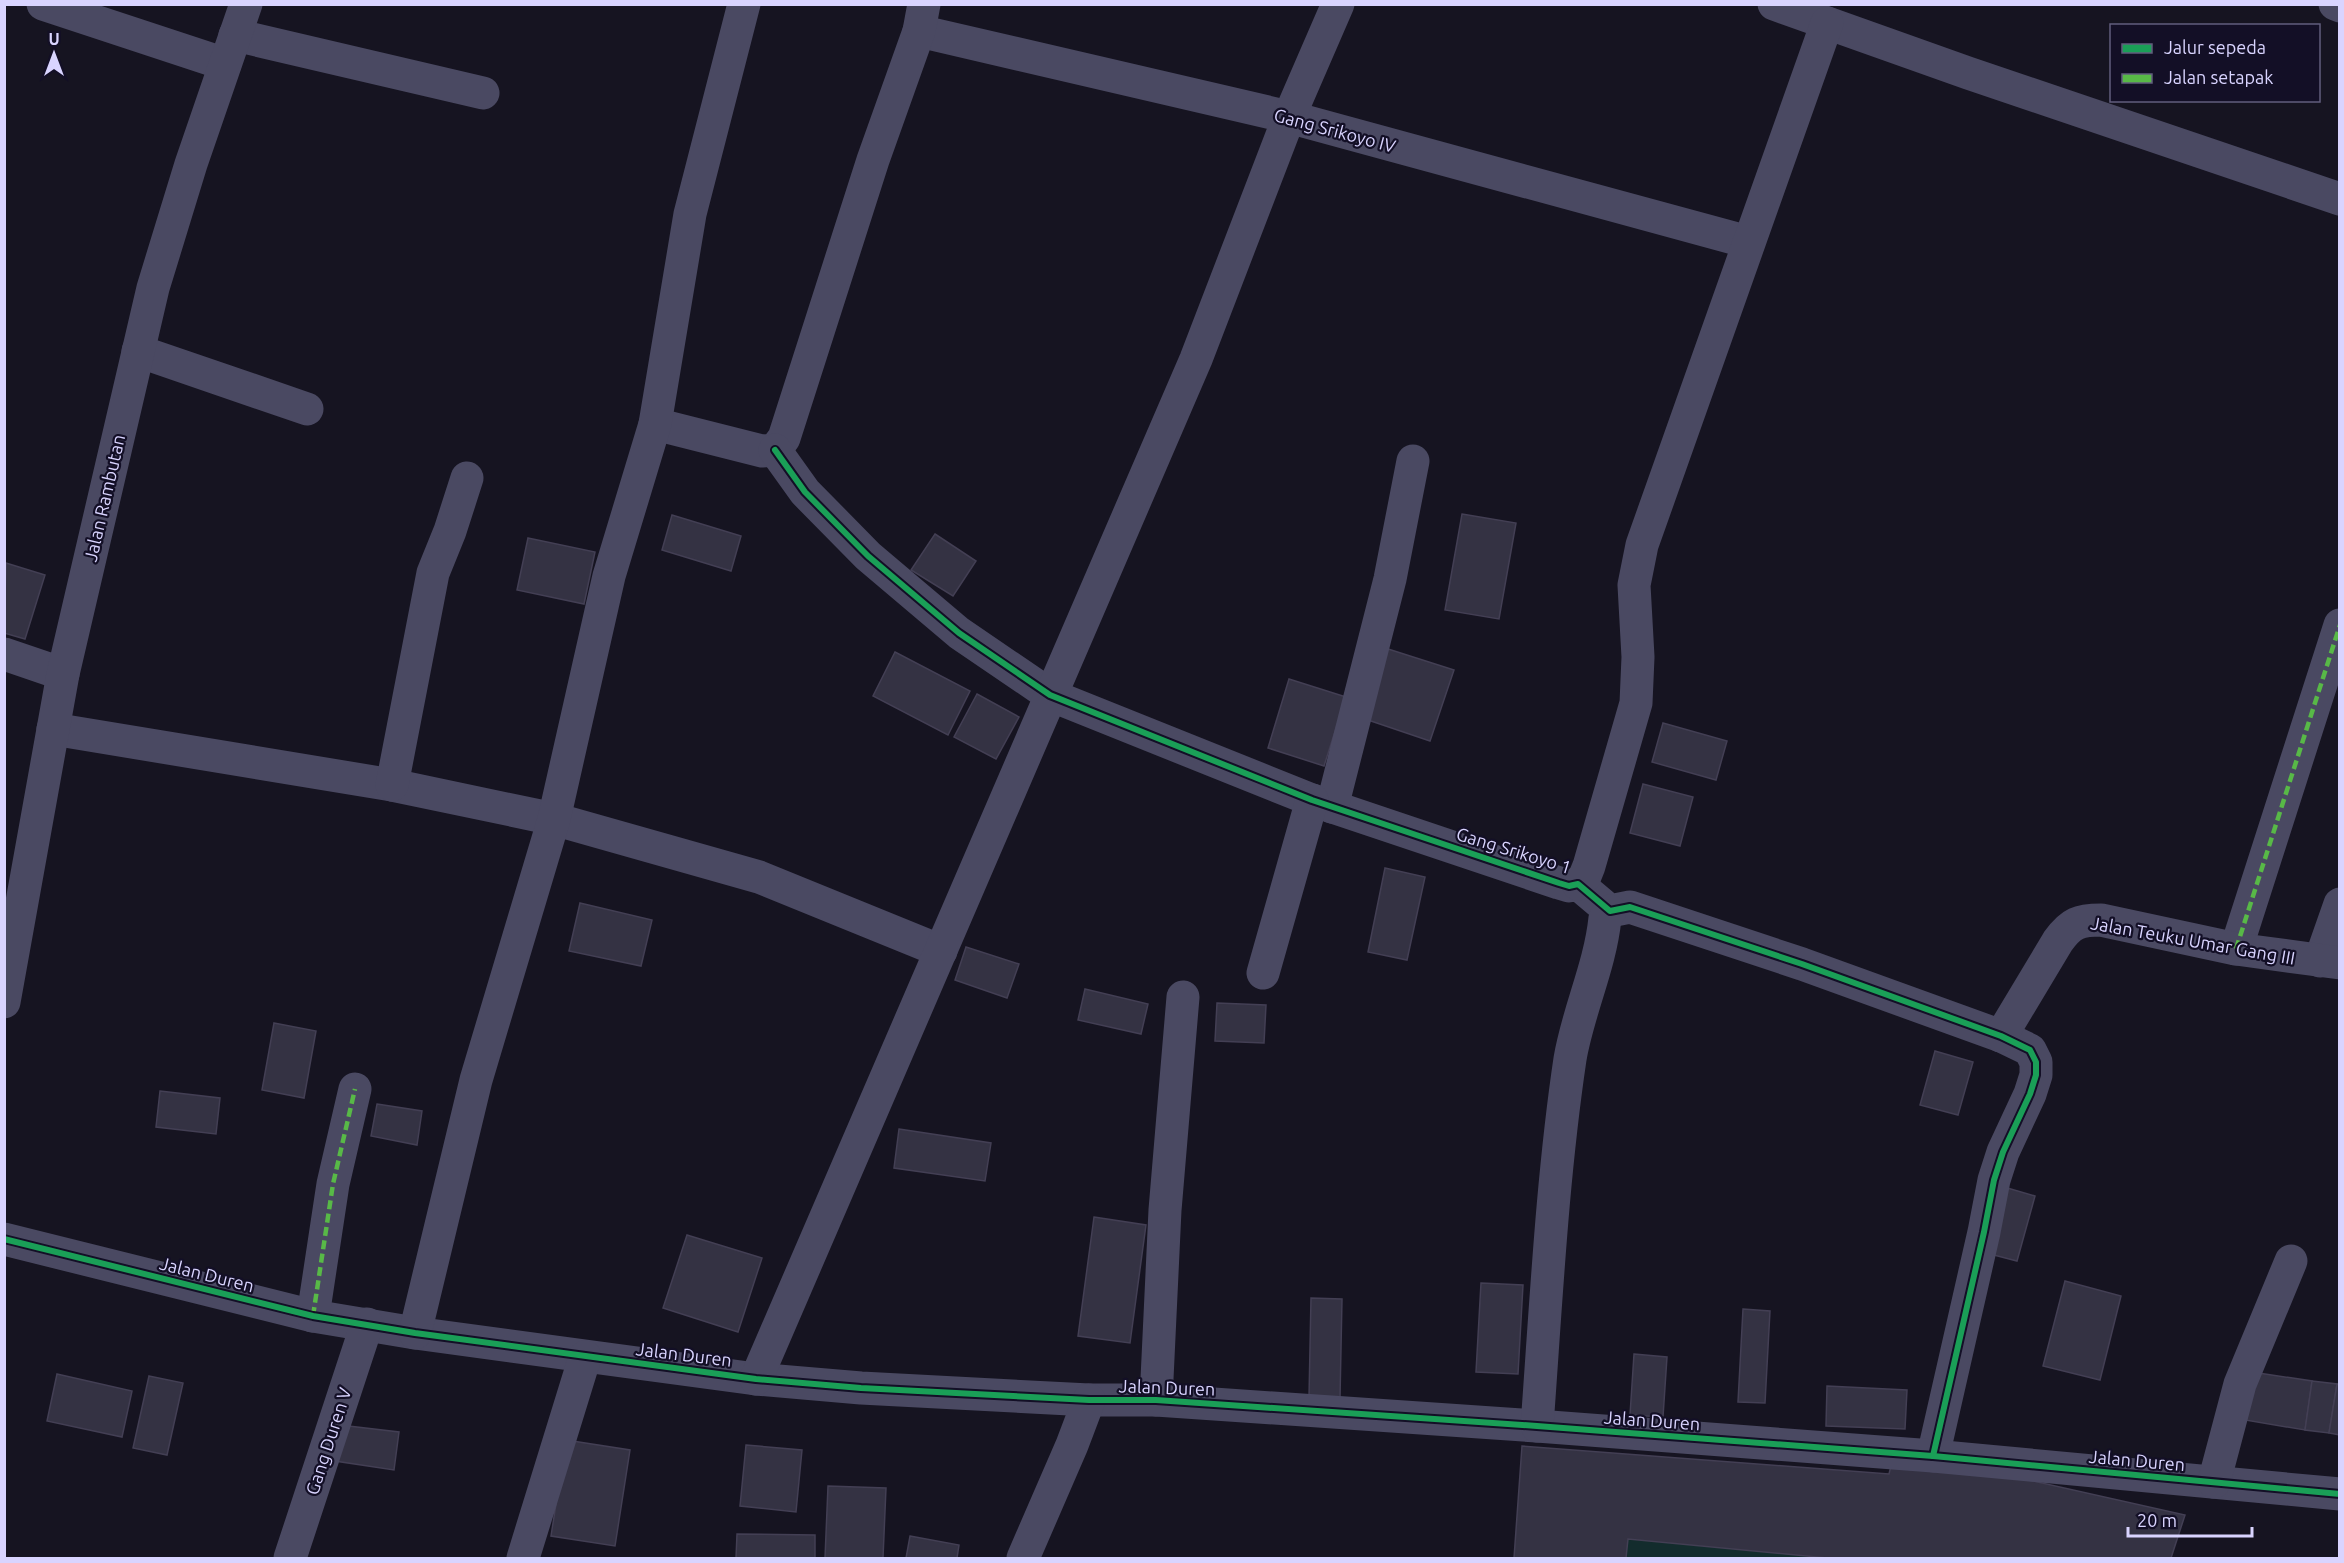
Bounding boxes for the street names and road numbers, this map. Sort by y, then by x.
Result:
street label: Gang Srikoyo IV [1272,104,1399,156]
street label: Jalan Rambutan [80,432,128,564]
street label: Gang Srikoyo 1 [1454,823,1574,877]
street label: Jalan Teuku Umar Gang III [2089,912,2297,968]
street label: Jalan Duren [158,1253,256,1295]
street label: Jalan Duren [635,1338,733,1370]
street label: Jalan Duren [1118,1375,1216,1399]
street label: Gang Duren V [301,1384,355,1497]
street label: Jalan Duren [1603,1407,1701,1433]
street label: Jalan Duren [2088,1446,2186,1474]

